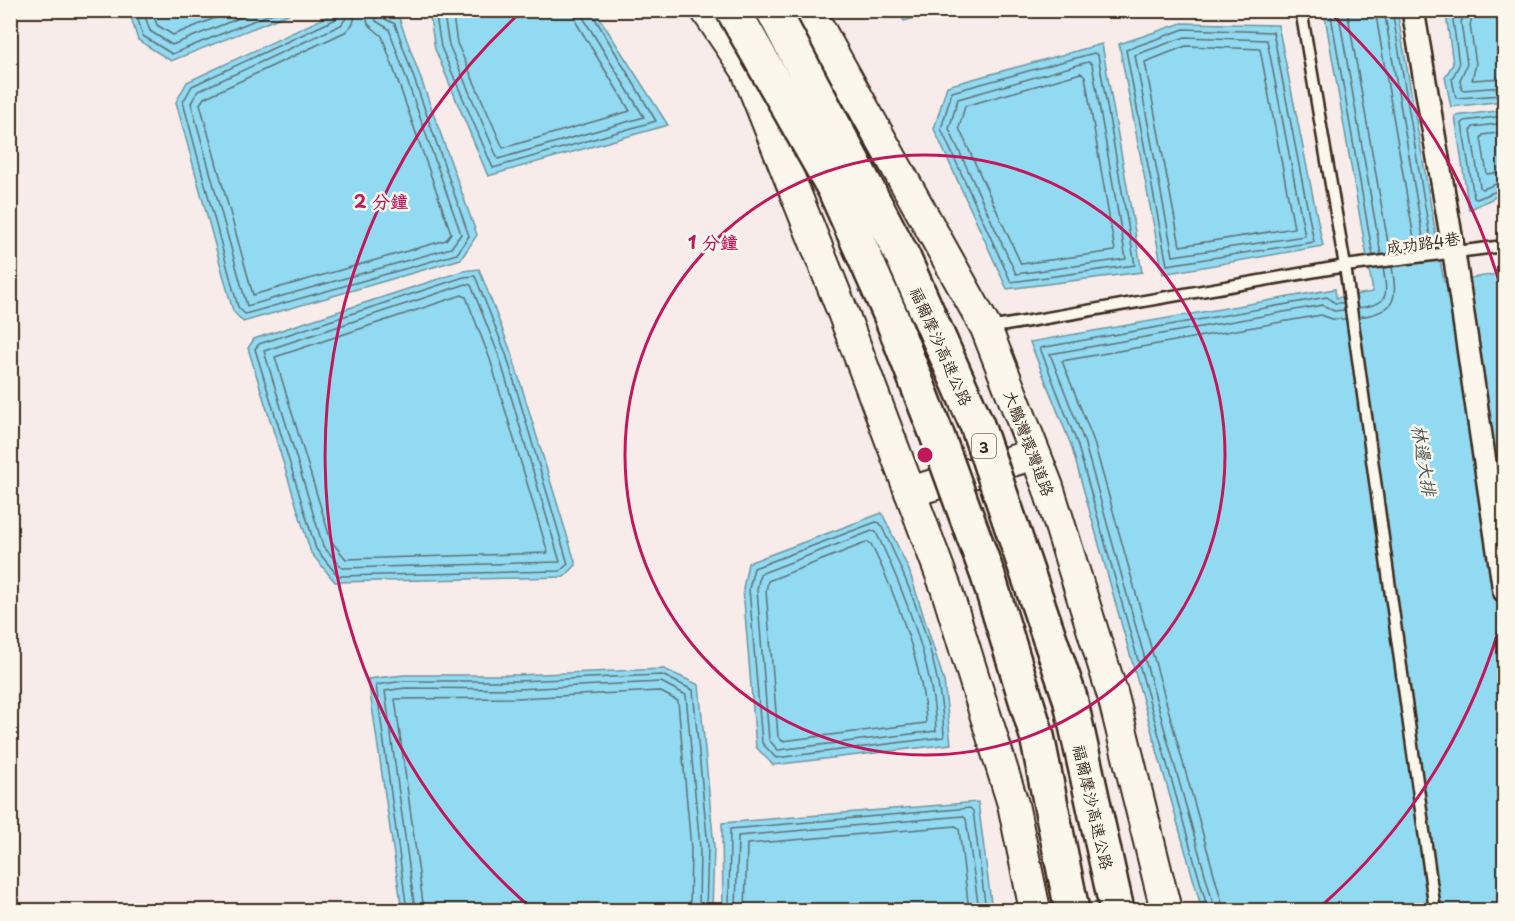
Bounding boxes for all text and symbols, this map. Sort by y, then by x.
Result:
text: 2 分鐘 [354,187,408,214]
street label: 成功路4巷 [1384,225,1462,259]
text: 1 分鐘 [688,228,738,255]
street label: 福爾摩沙高速公路 [905,283,979,409]
street label: 大鵬灣環灣道路 [999,386,1061,500]
water label: 林邊大排 [1406,422,1444,500]
road number: 3 [972,434,996,458]
centre of rings [915,445,935,465]
street label: 福爾摩沙高速公路 [1068,742,1120,872]

